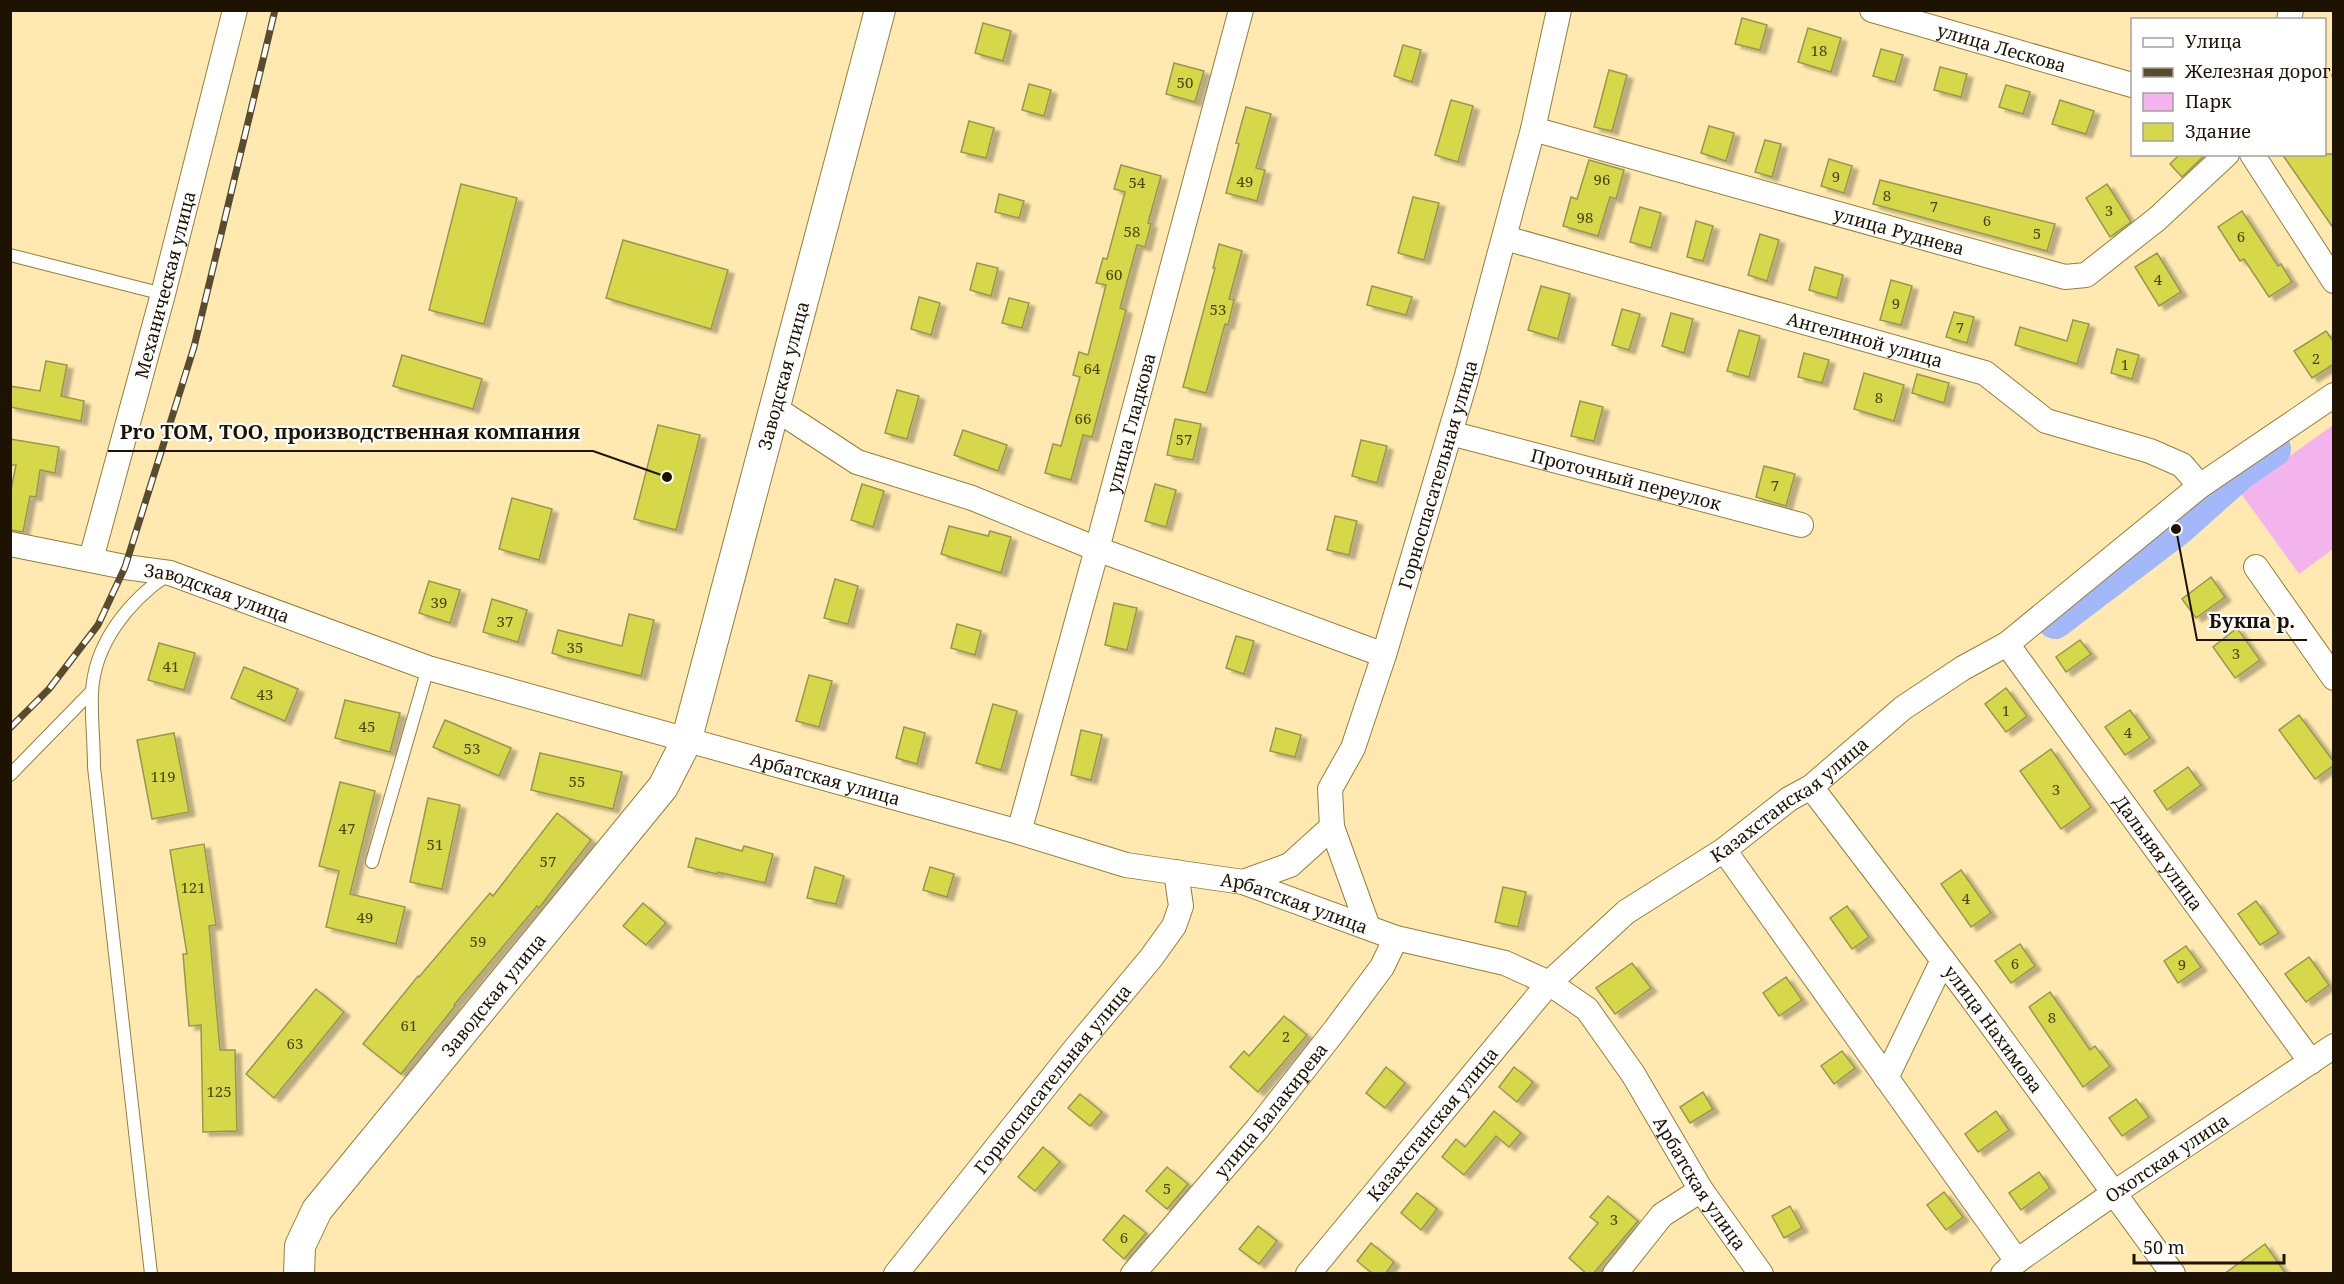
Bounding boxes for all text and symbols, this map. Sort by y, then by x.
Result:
street label: улица Лескова [1934,17,2069,77]
legend [2131,18,2326,156]
text: Улица [2185,29,2242,53]
house number: 18 [1811,40,1827,60]
text: Железная дорога [2184,59,2341,83]
house number: 50 [1177,72,1193,92]
text: Парк [2185,89,2232,113]
text: Здание [2185,119,2251,143]
house number: 9 [1832,166,1840,186]
house number: 96 [1594,169,1610,189]
house number: 49 [1237,171,1253,191]
house number: 54 [1129,172,1146,192]
house number: 8 [1883,185,1891,205]
street label: Механическая улица [129,188,201,381]
house number: 7 [1930,196,1938,216]
house number: 3 [2105,200,2113,220]
street label: улица Руднева [1831,201,1967,260]
house number: 98 [1577,207,1593,227]
house number: 6 [1983,210,1991,230]
house number: 58 [1124,221,1140,241]
house number: 5 [2033,223,2041,243]
house number: 6 [2237,226,2245,246]
house number: 60 [1106,264,1122,284]
house number: 4 [2154,269,2163,289]
house number: 9 [1892,293,1900,313]
street label: Заводская улица [752,299,814,452]
house number: 53 [1210,299,1226,319]
street label: Ангелиной улица [1784,306,1946,373]
house number: 7 [1956,317,1964,337]
house number: 2 [2312,348,2320,368]
street label: улица Гладкова [1100,350,1161,496]
house number: 1 [2121,354,2129,374]
street label: Горноспасательная улица [1392,357,1483,592]
house number: 64 [1084,358,1101,378]
house number: 8 [1875,387,1883,407]
house number: 66 [1075,408,1091,428]
callout: Pro TOM, ТОО, производственная компания [108,413,593,451]
text: Pro TOM, ТОО, производственная компания [120,418,580,445]
house number: 57 [1176,429,1192,449]
street label: Проточный переулок [1528,443,1724,516]
house number: 7 [1771,475,1779,495]
street label: Заводская улица [143,558,293,628]
house number: 39 [431,592,447,612]
callout: Букпа р. [2197,602,2307,640]
text: Букпа р. [2209,607,2295,634]
house number: 37 [497,611,513,631]
house number: 35 [567,637,583,657]
house number: 3 [2232,643,2240,663]
house number: 41 [163,656,179,676]
house number: 43 [257,684,273,704]
house number: 1 [2002,700,2010,720]
house number: 45 [359,716,375,736]
house number: 4 [2124,722,2133,742]
street label: Казахстанская улица [1706,731,1873,868]
house number: 53 [464,738,480,758]
street label: Арбатская улица [748,746,903,811]
house number: 119 [150,766,176,786]
house number: 55 [569,771,585,791]
house number: 3 [2052,779,2060,799]
street label: Дальняя улица [2109,790,2209,915]
house number: 47 [339,818,355,838]
house number: 51 [427,834,443,854]
house number: 57 [540,851,556,871]
street label: Арбатская улица [1219,867,1371,939]
house number: 121 [180,877,206,897]
house number: 4 [1962,888,1971,908]
house number: 49 [357,907,373,927]
street label: Заводская улица [435,928,551,1061]
house number: 59 [470,931,486,951]
house number: 6 [2011,953,2019,973]
house number: 9 [2178,954,2186,974]
street label: улица Нахимова [1939,960,2049,1097]
street label: Горноспасательная улица [968,979,1136,1179]
house number: 8 [2048,1007,2056,1027]
house number: 61 [401,1015,417,1035]
house number: 2 [1282,1026,1290,1046]
house number: 63 [287,1033,303,1053]
street label: улица Балакирева [1209,1038,1333,1183]
street label: Казахстанская улица [1361,1042,1503,1206]
house number: 125 [206,1081,232,1101]
street label: Охотская улица [2100,1108,2233,1208]
street label: Арбатская улица [1648,1112,1752,1255]
house number: 5 [1163,1178,1171,1198]
house number: 3 [1610,1209,1618,1229]
house number: 6 [1120,1227,1128,1247]
scale bar [2134,1227,2284,1265]
text: 50 m [2143,1235,2185,1259]

